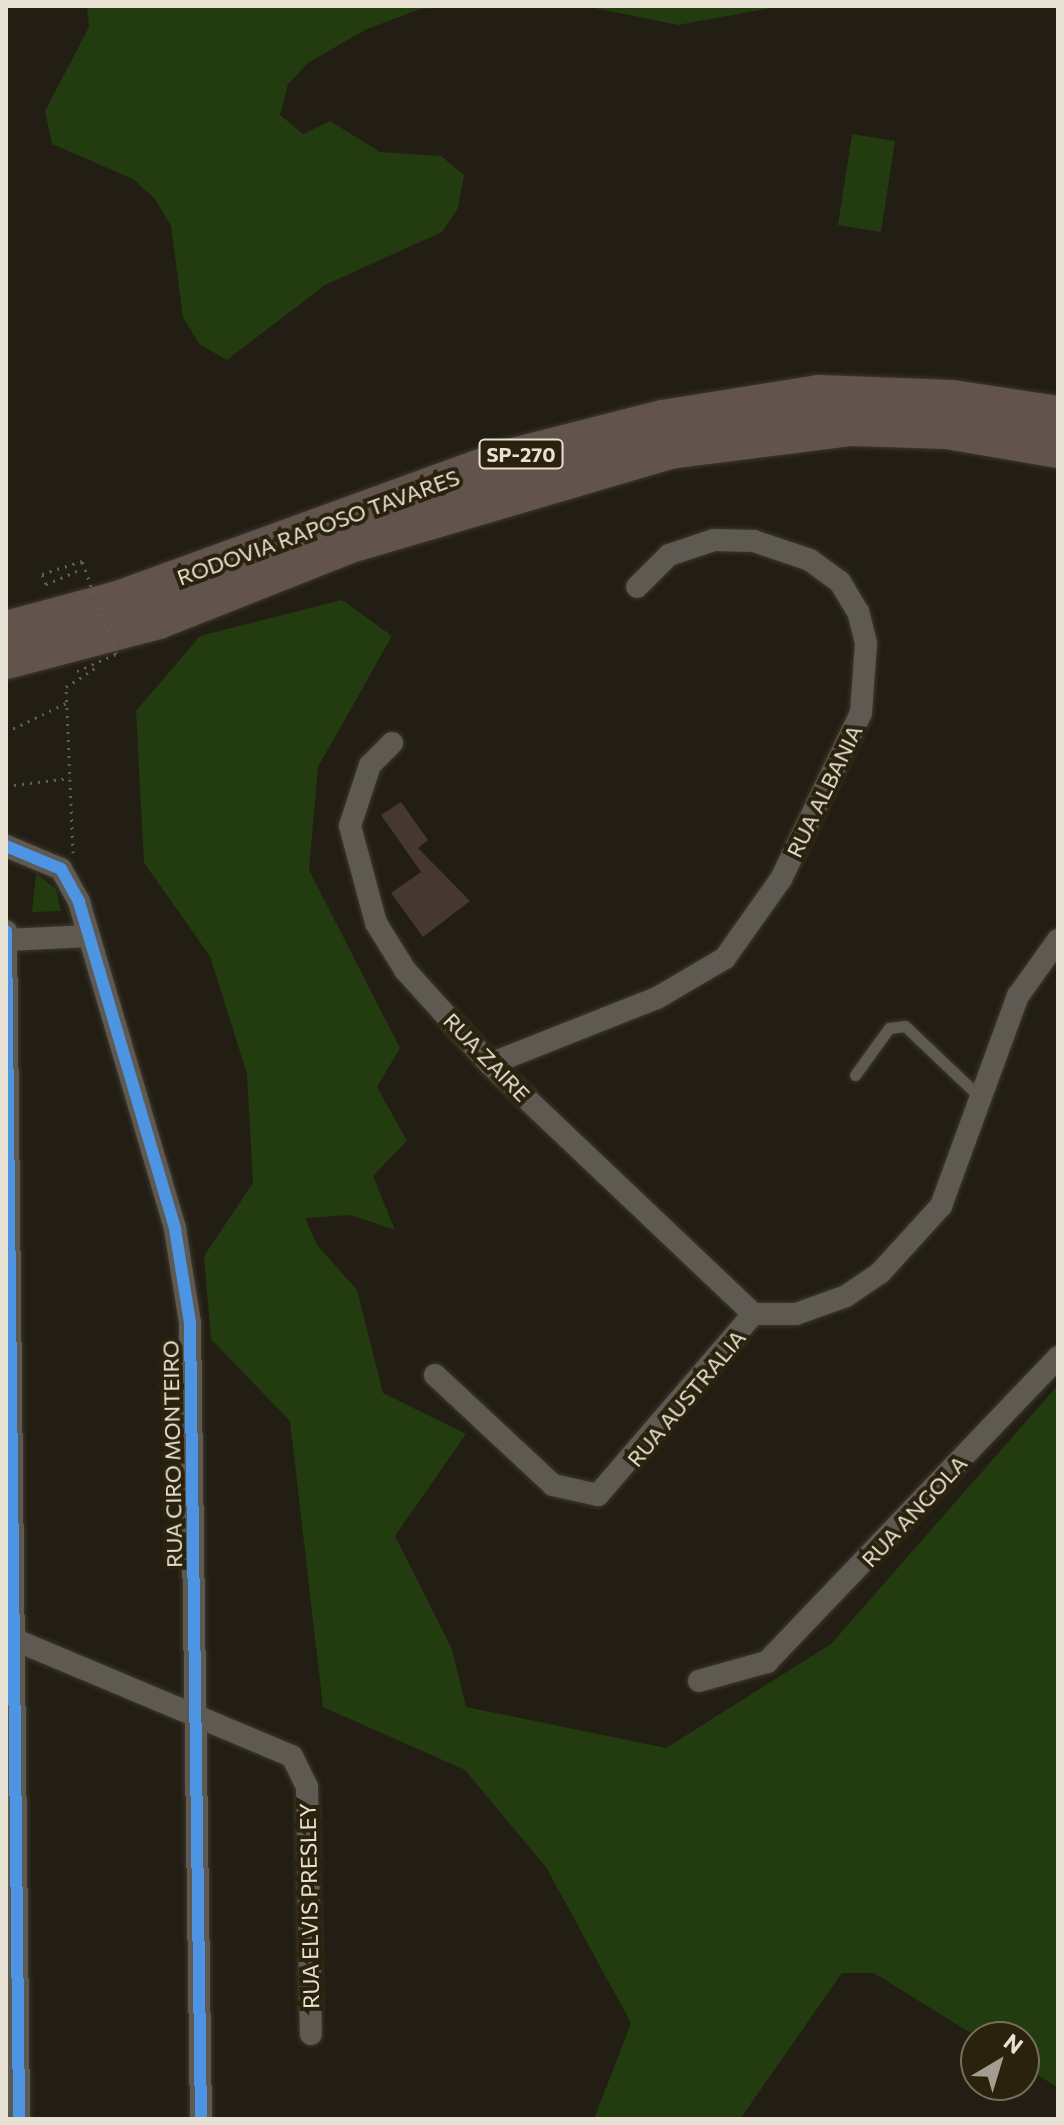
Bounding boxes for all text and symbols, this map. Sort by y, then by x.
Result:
road number: SP-270 [477,438,565,470]
street label: RODOVIA RAPOSO TAVARES [173,464,463,590]
street label: RUA ALBANIA [781,720,867,862]
street label: RUA ZAIRE [438,1007,536,1107]
street label: RUA AUSTRALIA [621,1324,751,1472]
street label: RUA CIRO MONTEIRO [157,1340,187,1568]
street label: RUA ANGOLA [856,1450,972,1572]
street label: RUA ELVIS PRESLEY [294,1803,324,2009]
north arrow [960,2021,1040,2101]
text: N [999,2028,1029,2059]

